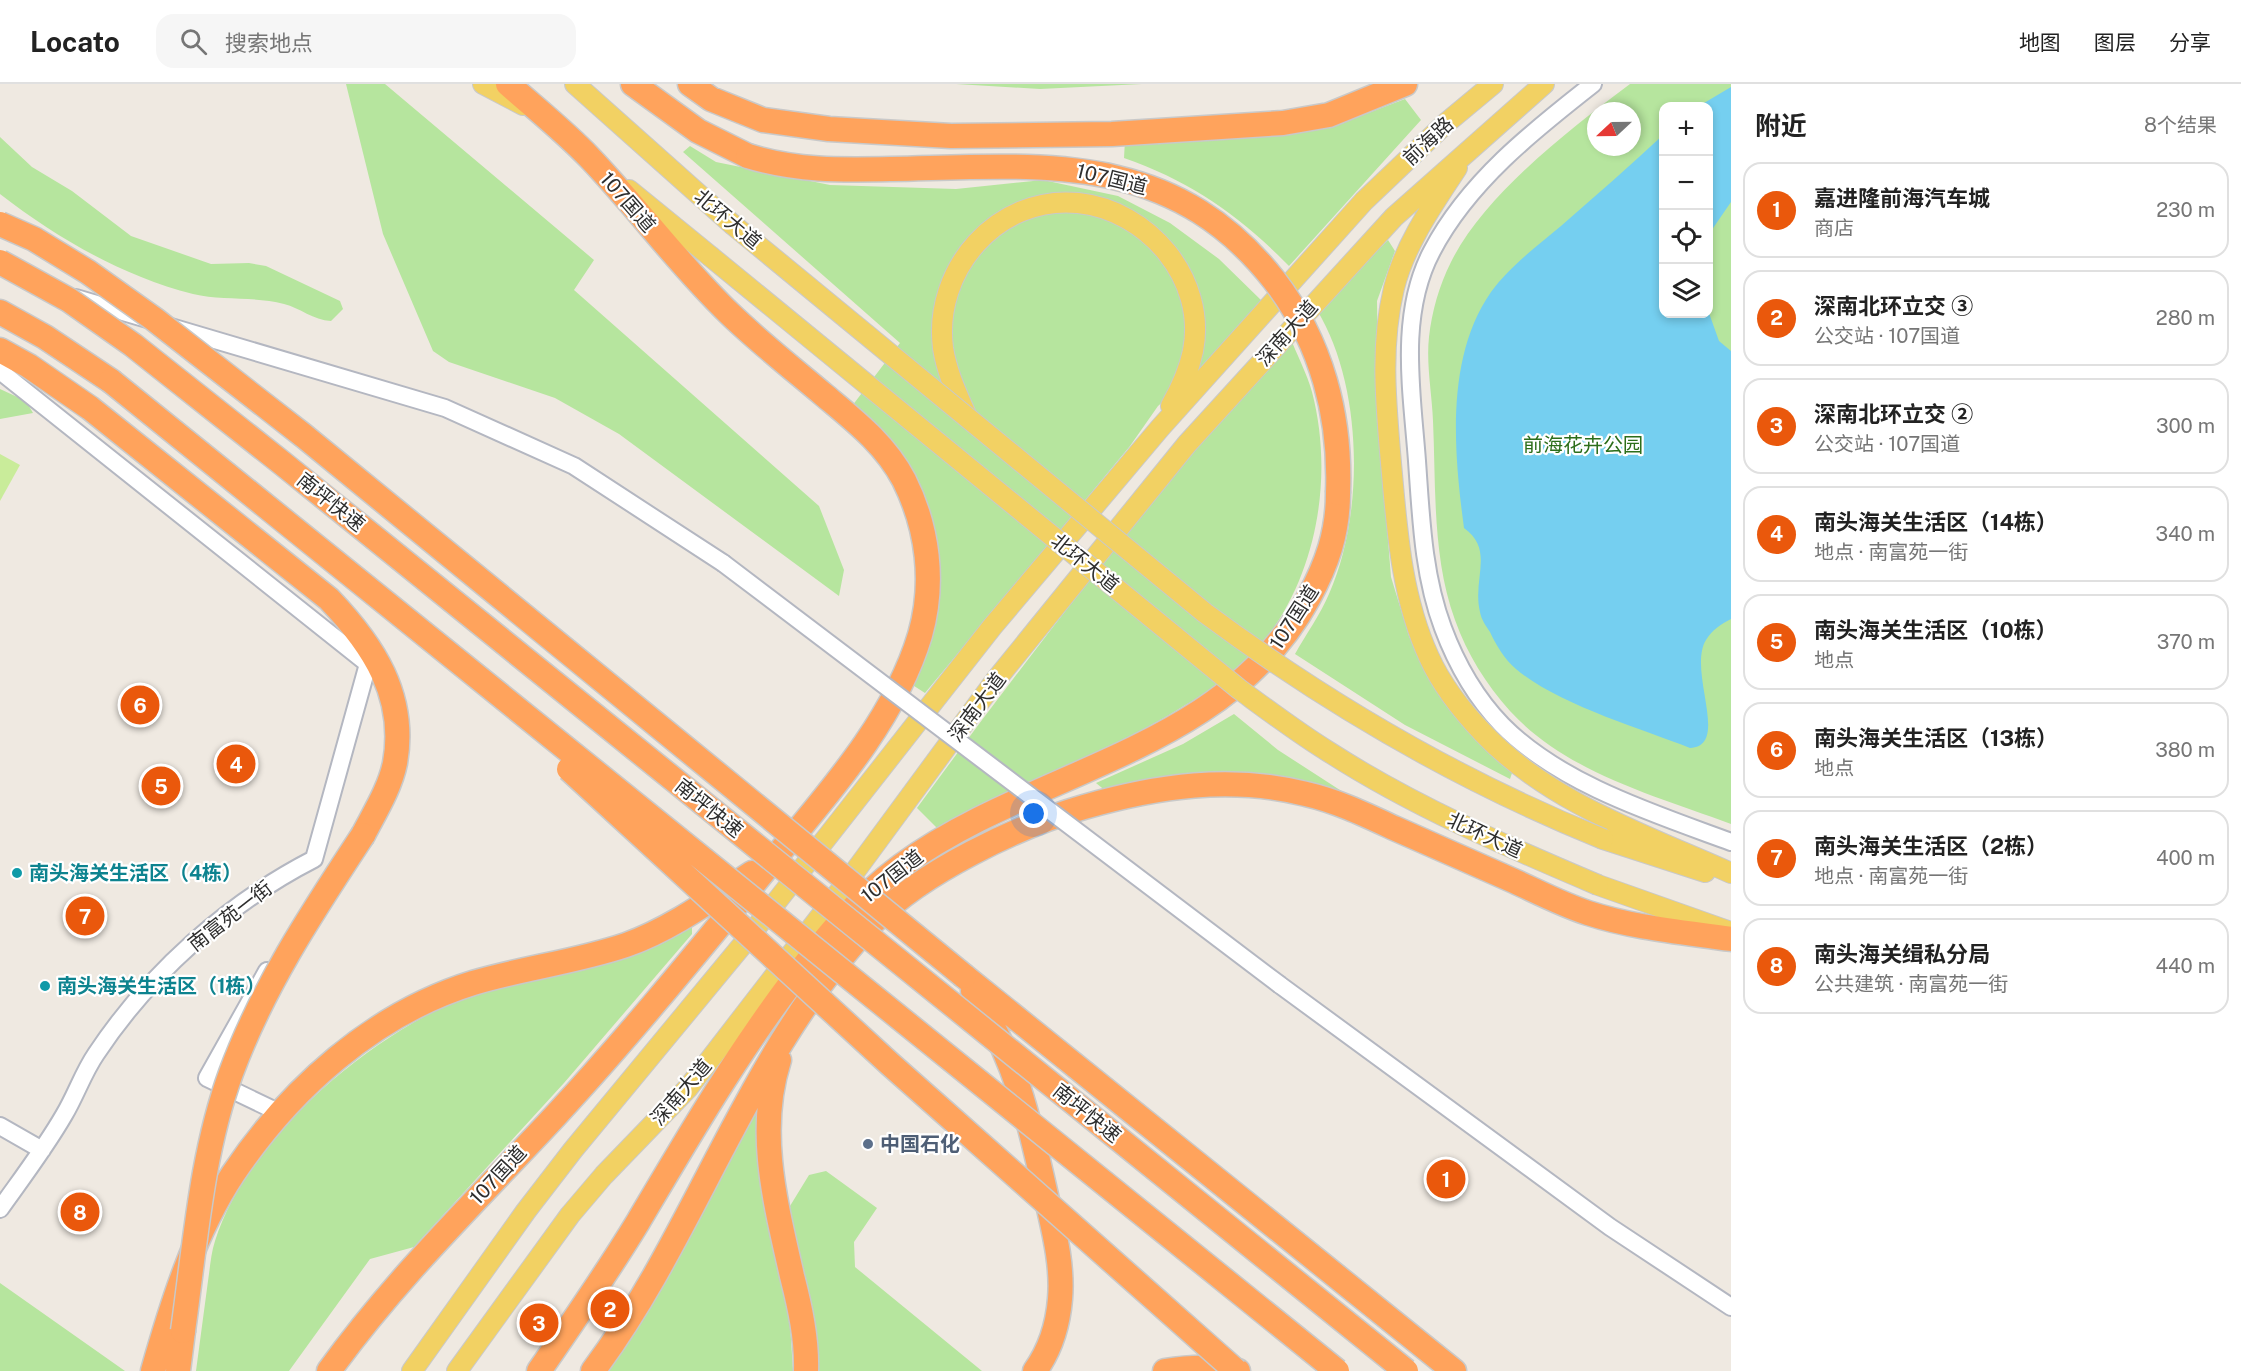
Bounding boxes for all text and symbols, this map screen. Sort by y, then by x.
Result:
search box [156,14,576,68]
text: Locato [30,25,120,58]
icon: search [177,25,210,58]
text: 搜索地点 [225,30,313,56]
text: 地图 [2019,30,2061,55]
text: 图层 [2094,30,2136,55]
text: 分享 [2169,30,2211,55]
north arrow [1587,102,1641,156]
map controls [1659,102,1713,318]
button: + [1659,102,1713,156]
text: 附近 [1755,110,1807,141]
street label: 前海路 [1398,112,1458,170]
text: 8个结果 [2144,113,2217,137]
button: − [1659,156,1713,210]
street label: 107国道 [1074,159,1150,199]
street label: 107国道 [595,167,661,237]
street label: 北环大道 [690,184,766,254]
text: 嘉进隆前海汽车城 [1814,185,1990,211]
text: 1 [1772,198,1781,222]
text: 230 m [2156,198,2215,222]
button: locate [1659,210,1713,264]
text: 商店 [1814,216,1854,240]
button: layers [1659,264,1713,318]
text: 深南北环立交 ③ [1814,293,1973,319]
street label: 深南大道 [1251,295,1323,371]
text: 2 [1770,306,1783,330]
text: 280 m [2156,306,2215,330]
text: 公交站 · 107国道 [1814,324,1960,348]
text: 深南北环立交 ② [1814,401,1973,427]
text: 3 [1770,414,1783,438]
text: 300 m [2156,414,2215,438]
text: 公交站 · 107国道 [1814,432,1960,456]
park label: 前海花卉公园 [1523,433,1643,457]
street label: 南坪快速 [292,468,370,536]
text: 南头海关生活区（14栋） [1814,509,2058,535]
text: 4 [1770,522,1783,546]
text: 340 m [2155,522,2215,546]
street label: 北环大道 [1046,529,1124,597]
text: 地点 · 南富苑一街 [1814,540,1968,564]
street label: 107国道 [1264,580,1324,654]
text: 南头海关生活区（10栋） [1814,617,2058,643]
text: 5 [1770,630,1783,654]
text: 370 m [2157,630,2215,654]
text: 地点 [1814,648,1854,672]
street label: 深南大道 [943,668,1011,746]
pin: 6 [120,682,160,728]
text: 南头海关生活区（13栋） [1814,725,2058,751]
text: 6 [1770,738,1783,762]
text: 380 m [2155,738,2215,762]
pin: 4 [216,742,256,786]
text: 地点 [1814,756,1854,780]
pin: 5 [142,764,180,808]
street label: 南坪快速 [670,774,748,842]
your location [1019,799,1048,828]
street label: 北环大道 [1444,807,1526,863]
text: 南头海关生活区（2栋） [1814,833,2048,859]
street label: 107国道 [856,844,928,908]
text: 7 [1770,846,1783,870]
text: 400 m [2156,846,2215,870]
place label: 南头海关生活区（4栋） [29,861,242,885]
text: 地点 · 南富苑一街 [1814,864,1968,888]
marker: 南头海关生活区（4栋） [10,866,24,880]
street label: 南富苑一街 [183,876,277,956]
pin: 7 [66,894,104,938]
text: 南头海关缉私分局 [1814,941,1990,967]
text: 8 [1770,954,1783,978]
text: 440 m [2155,954,2215,978]
text: 公共建筑 · 南富苑一街 [1814,972,2008,996]
place label: 南头海关生活区（1栋） [57,974,266,998]
marker: 南头海关生活区（1栋） [38,979,52,993]
street label: 深南大道 [646,1054,716,1130]
street label: 南坪快速 [1048,1079,1126,1147]
place label: 中国石化 [880,1132,960,1156]
marker: 中国石化 [861,1137,875,1151]
street label: 107国道 [465,1140,531,1210]
pin: 1 [1426,1156,1466,1202]
pin: 8 [60,1190,100,1234]
pin: 2 [590,1286,630,1332]
pin: 3 [520,1300,558,1346]

